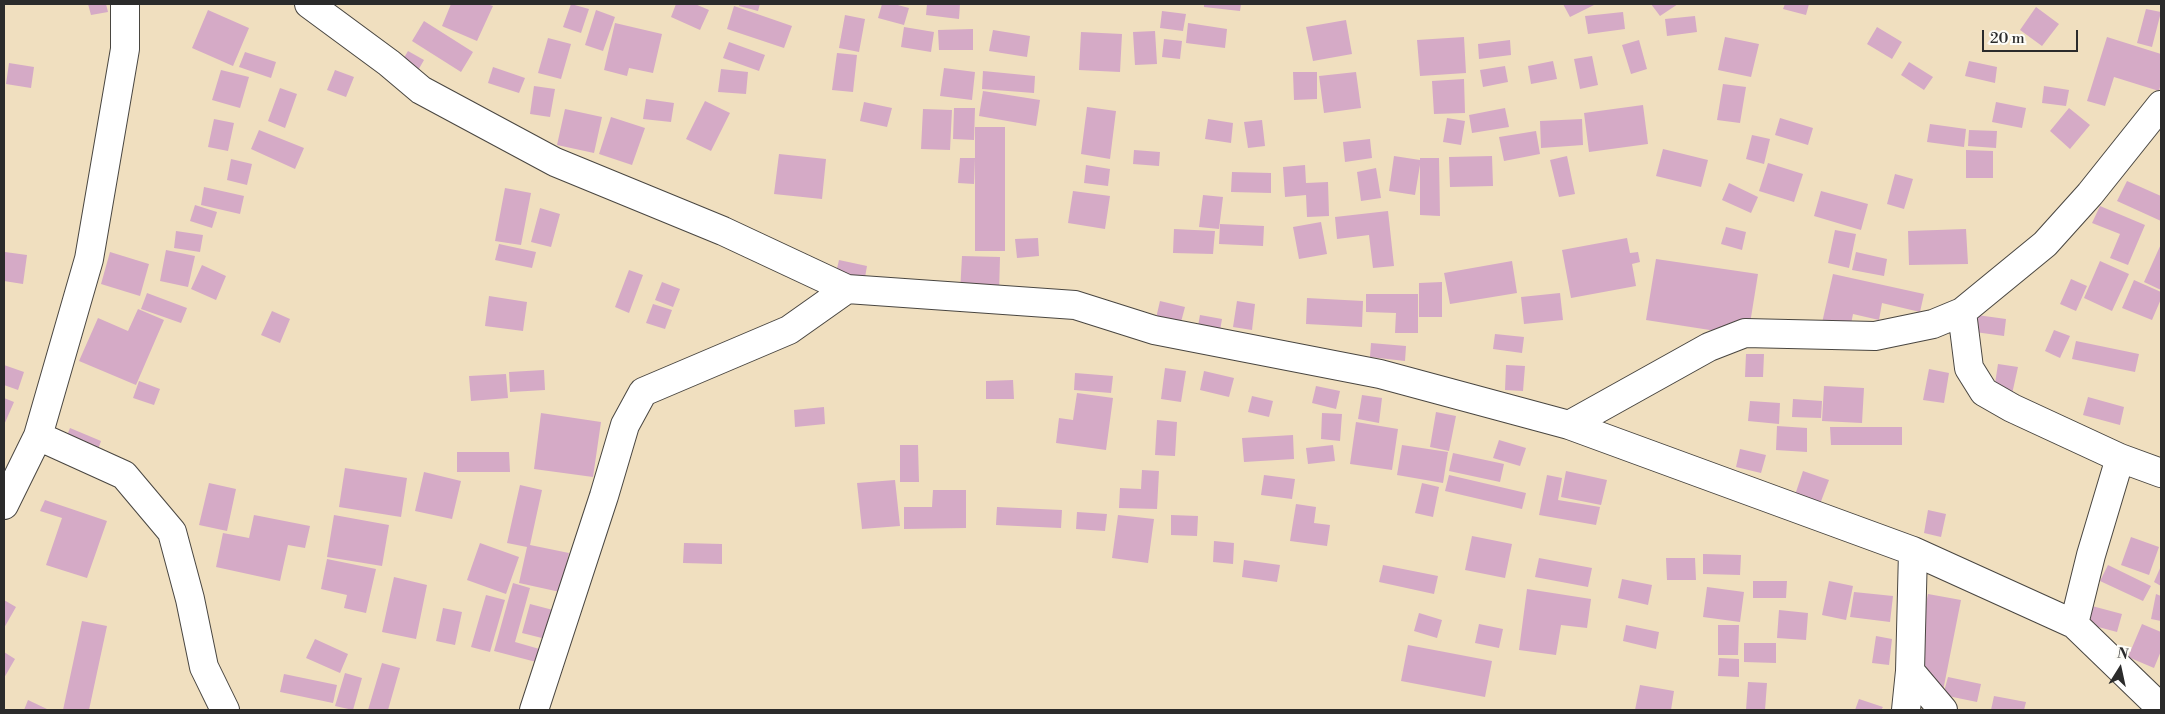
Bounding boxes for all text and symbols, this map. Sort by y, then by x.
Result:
scale bar [1985,20,2081,52]
text: 20 m [1990,29,2025,48]
north arrow [2095,644,2145,694]
text: N [2116,644,2130,664]

